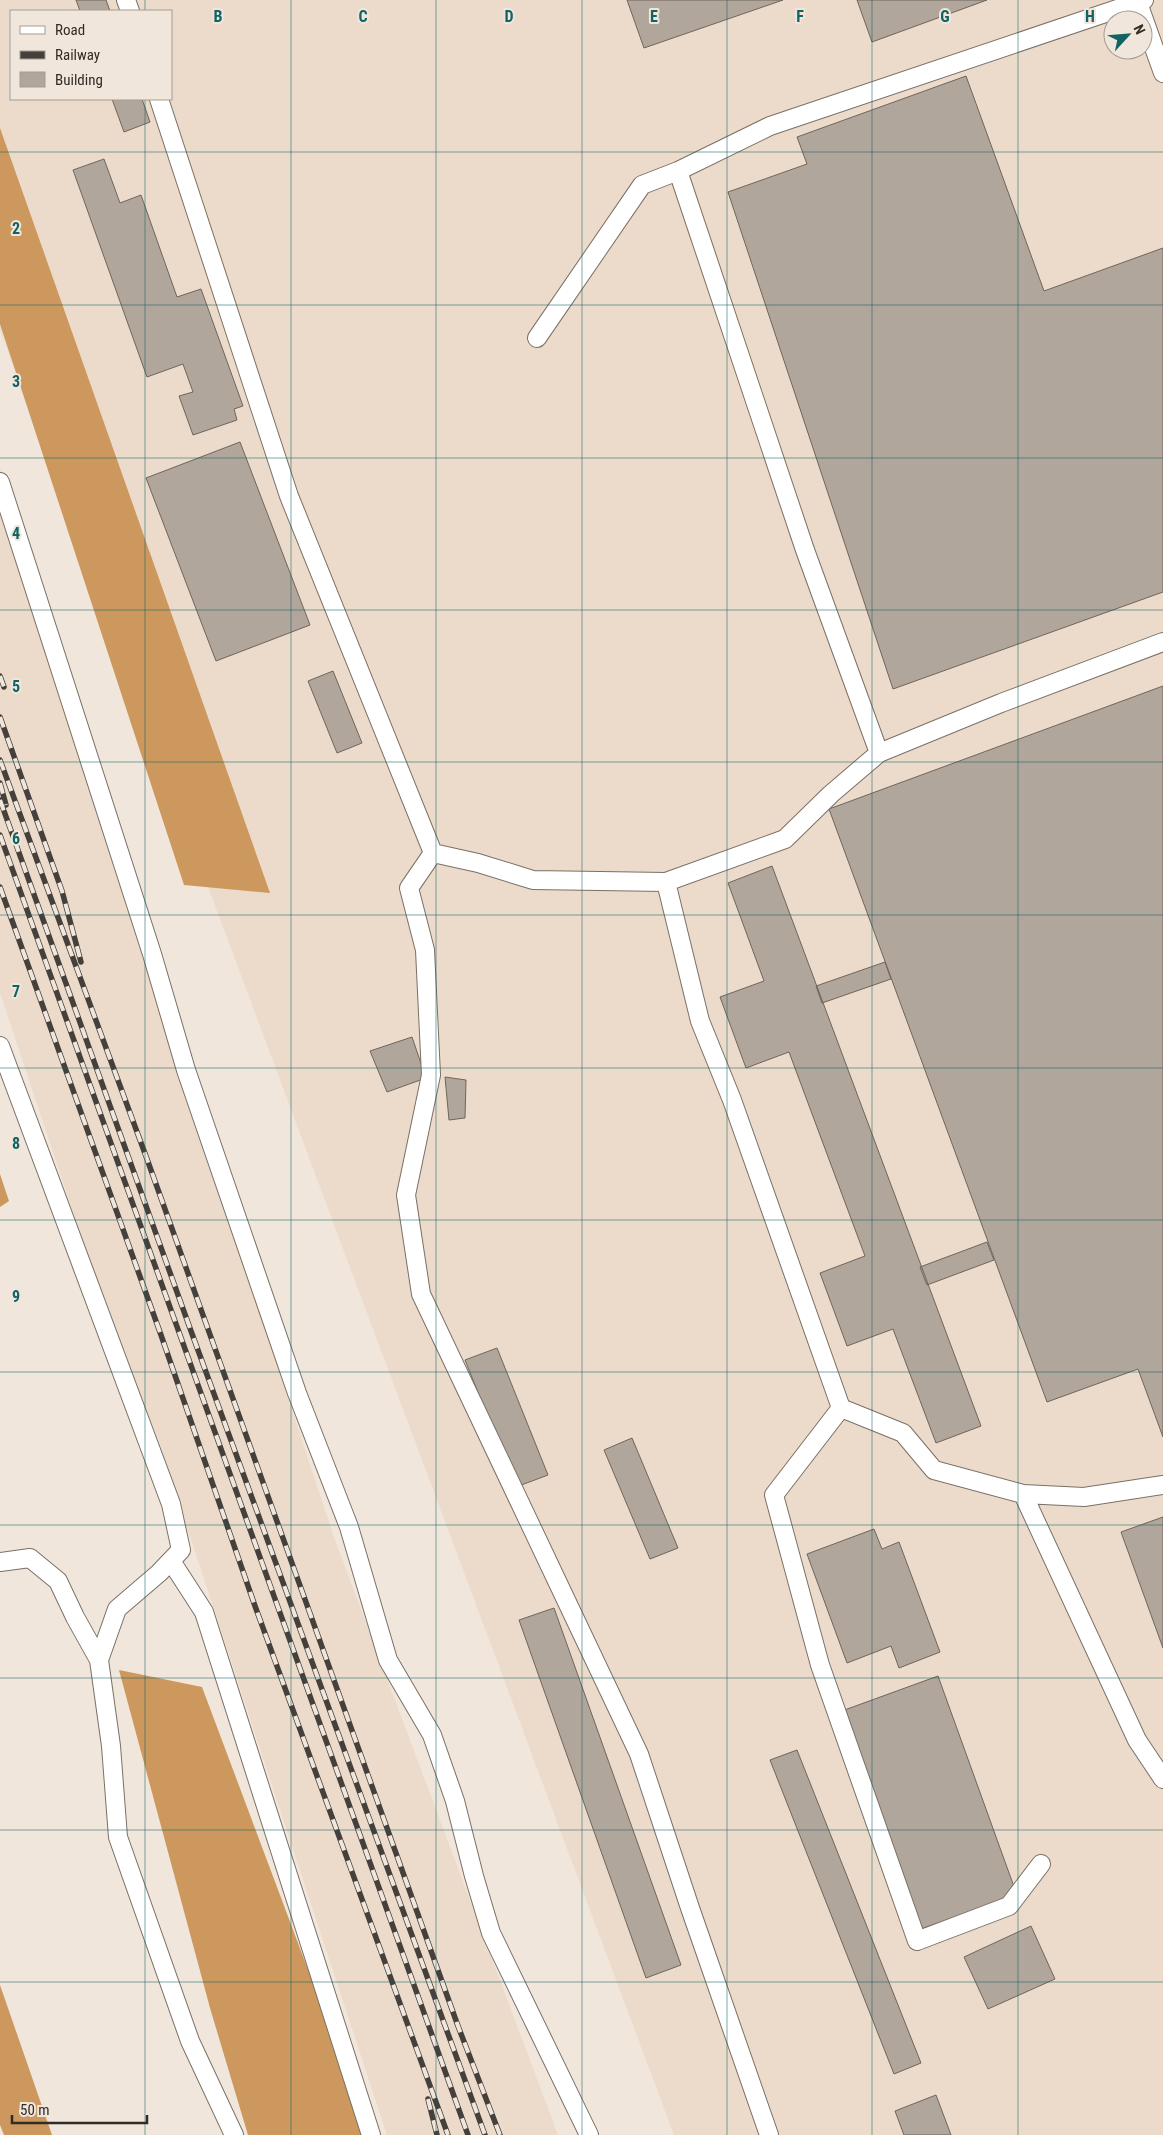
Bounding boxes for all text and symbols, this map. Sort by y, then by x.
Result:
text: B [214,7,223,26]
text: C [358,7,368,26]
text: D [504,7,514,26]
text: E [650,7,658,26]
text: F [796,7,804,26]
text: G [940,7,950,26]
text: H [1085,7,1095,26]
legend [10,10,172,100]
north arrow [1103,10,1153,60]
text: Road [55,21,85,39]
text: N [1131,22,1149,37]
text: Railway [55,46,100,64]
text: Building [55,71,103,89]
text: 2 [12,219,20,238]
text: 3 [12,372,20,391]
text: 4 [12,524,20,543]
text: 5 [12,677,20,696]
text: 6 [12,829,20,848]
text: 7 [12,982,20,1001]
text: 8 [12,1134,20,1153]
text: 9 [12,1287,20,1306]
scale bar [12,2092,148,2124]
text: 50 m [20,2101,50,2119]

